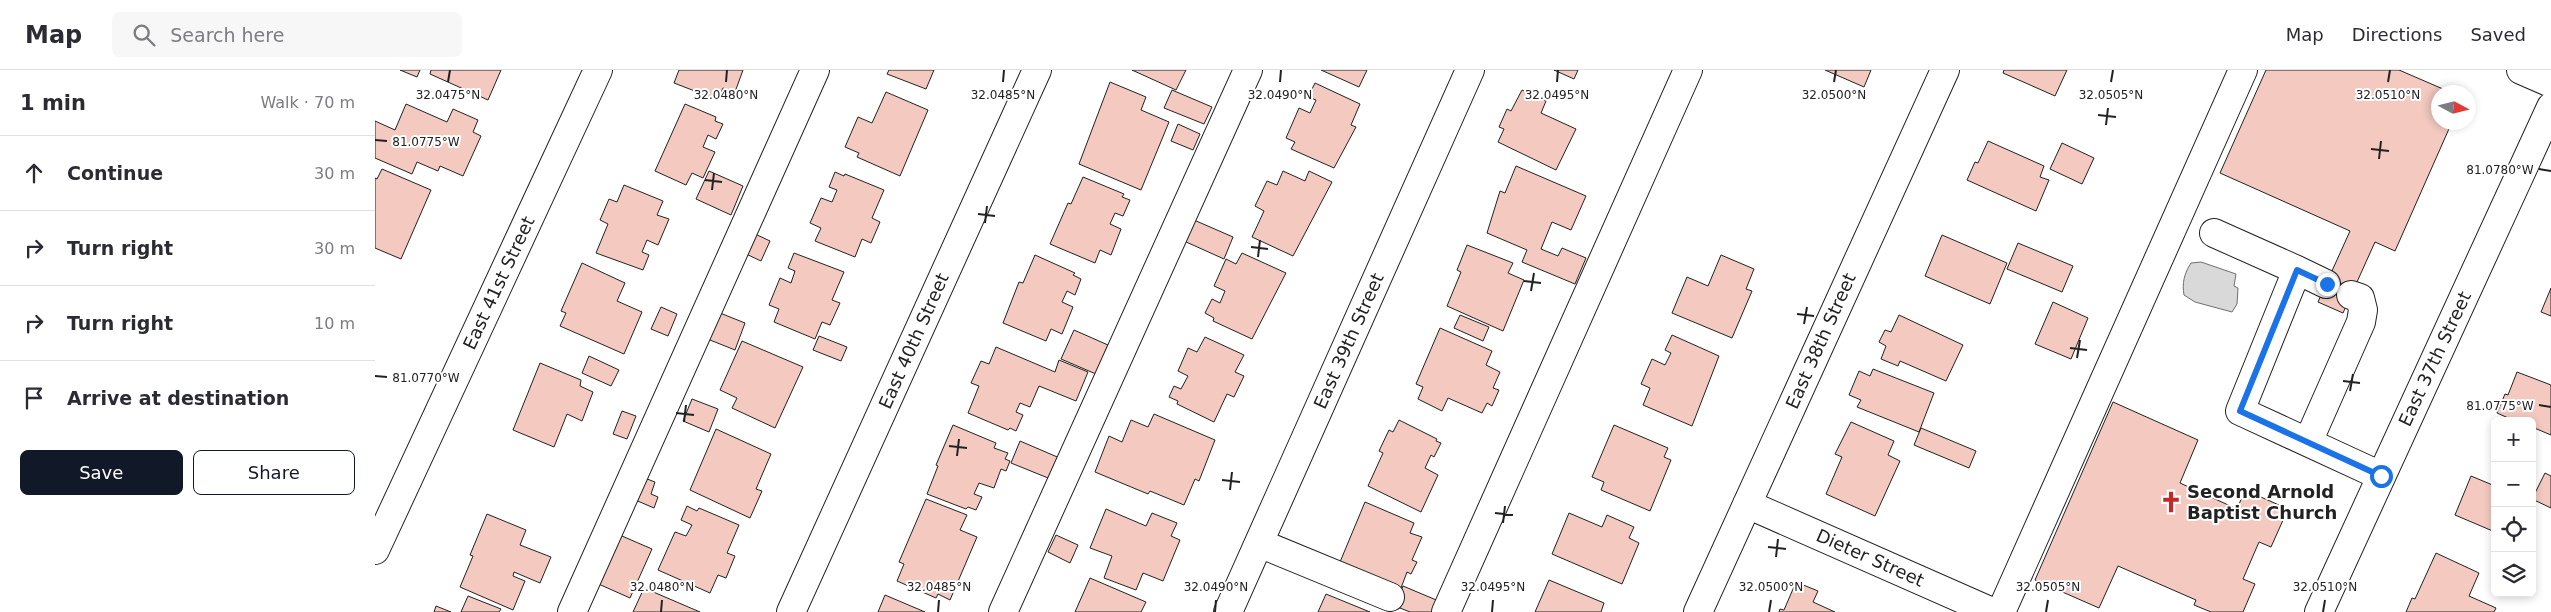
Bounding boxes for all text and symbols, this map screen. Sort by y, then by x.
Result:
search box [112,12,462,57]
text: Map [25,21,82,49]
icon: search [130,21,158,49]
text: Search here [170,24,284,46]
text: Map [2286,24,2324,45]
text: Directions [2352,24,2442,45]
text: Saved [2470,24,2526,45]
north arrow [2431,85,2476,130]
text: 32.0475°N [416,88,480,102]
text: 32.0480°N [694,88,758,102]
text: 32.0485°N [971,88,1035,102]
text: 32.0490°N [1248,88,1312,102]
text: 32.0495°N [1525,88,1589,102]
text: 32.0500°N [1802,88,1866,102]
text: 32.0505°N [2079,88,2143,102]
text: 32.0510°N [2356,88,2420,102]
text: 1 min [20,91,86,115]
text: Walk · 70 m [260,93,355,112]
text: 81.0775°W [392,135,460,149]
icon: ahead [20,159,48,187]
text: Continue [67,162,163,184]
text: 81.0780°W [2466,163,2534,177]
text: 30 m [314,164,355,183]
street label: East 41st Street [459,213,539,353]
icon: right [20,234,48,262]
text: Turn right [67,237,173,259]
text: 30 m [314,239,355,258]
street label: East 40th Street [874,270,953,412]
street label: East 39th Street [1309,270,1388,412]
street label: East 38th Street [1781,270,1860,412]
route end [2316,273,2339,296]
street label: East 37th Street [2394,288,2475,430]
icon: right [20,309,48,337]
text: Turn right [67,312,173,334]
text: 10 m [314,314,355,333]
text: 81.0770°W [392,371,460,385]
icon: arrive [20,384,48,412]
text: Arrive at destination [67,387,289,409]
text: 81.0775°W [2466,399,2534,413]
map controls [2491,417,2536,597]
button: + [2491,417,2536,462]
button: Save [20,450,183,495]
button: Share [193,450,355,495]
button: − [2491,462,2536,507]
route start [2370,465,2393,488]
place label: Second Arnold Baptist Church [2187,481,2337,523]
church icon: Second Arnold Baptist Church [2158,489,2184,515]
button: locate [2491,507,2536,552]
street label: Dieter Street [1813,524,1927,591]
button: layers [2491,552,2536,597]
text: 32.0480°N [630,580,694,594]
text: 32.0485°N [907,580,971,594]
text: 32.0490°N [1184,580,1248,594]
text: 32.0495°N [1461,580,1525,594]
text: 32.0500°N [1739,580,1803,594]
text: 32.0505°N [2016,580,2080,594]
text: 32.0510°N [2293,580,2357,594]

